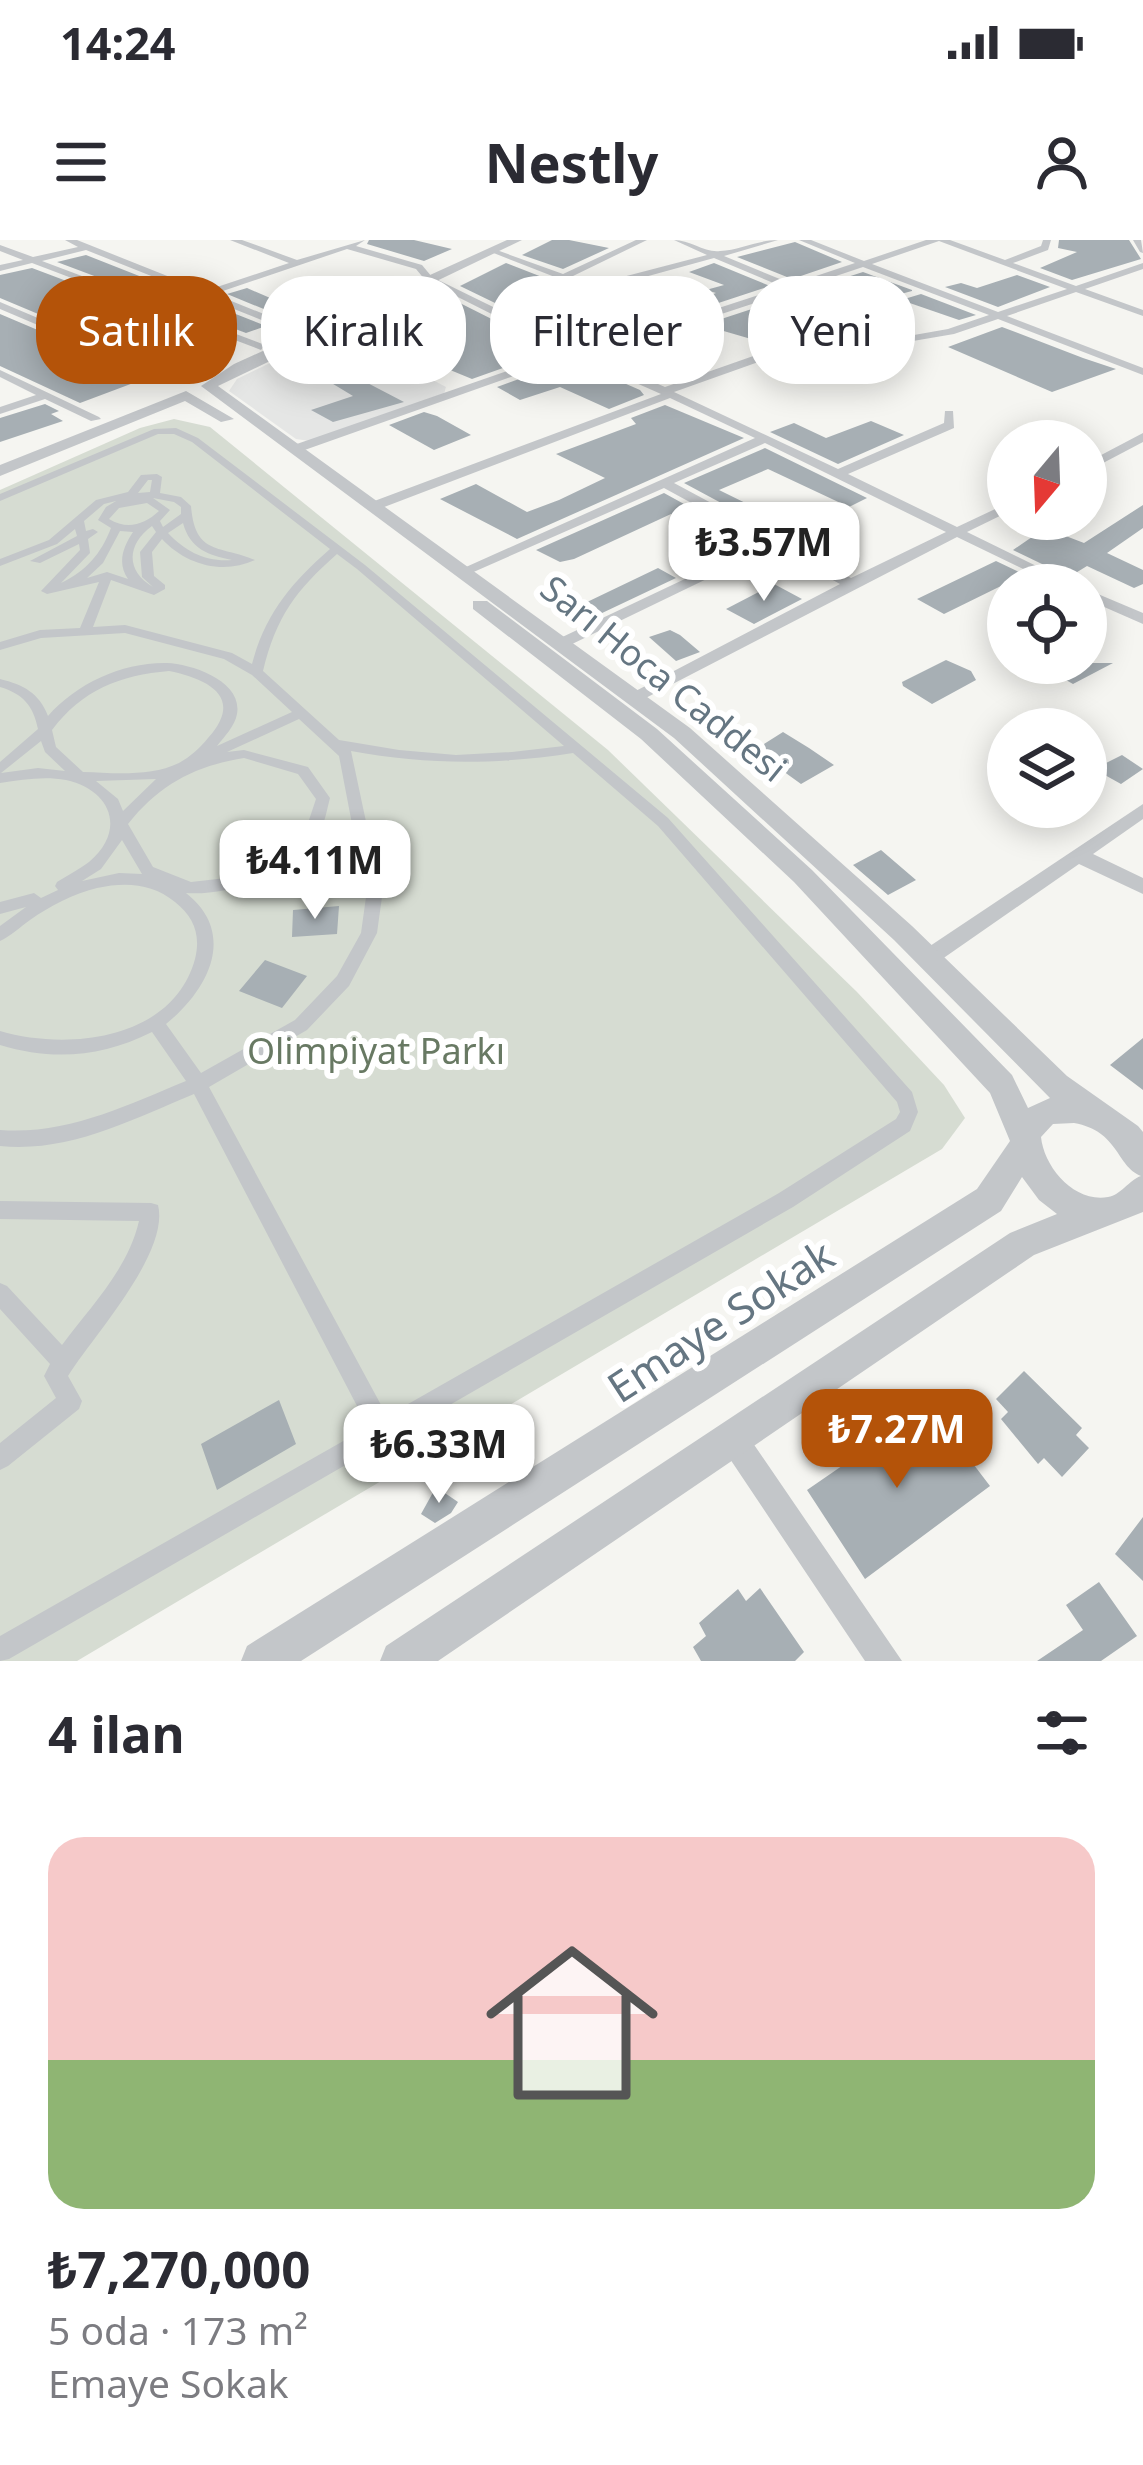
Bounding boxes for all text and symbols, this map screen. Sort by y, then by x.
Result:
text: 14:24 [60,12,176,73]
text: Nestly [485,125,658,199]
icon: menu [48,129,114,195]
icon: person [1029,129,1095,195]
chip: Satılık [36,276,237,384]
chip: Kiralık [261,276,466,384]
chip: Filtreler [490,276,724,384]
chip: Yeni [748,276,915,384]
north arrow [987,420,1107,540]
map controls [987,420,1107,828]
pin: ₺3.57M [666,502,862,604]
text: ₺3.57M [696,514,832,567]
street label: Sarı Hoca Caddesi [531,564,797,792]
button: locate [987,564,1107,684]
button: layers [987,708,1107,828]
pin: ₺4.11M [217,820,413,922]
text: ₺4.11M [247,832,383,885]
park label: Olimpiyat Parkı [247,1026,505,1075]
street label: Emaye Sokak [596,1225,845,1414]
pin: ₺7.27M [799,1389,995,1491]
text: ₺7.27M [829,1401,965,1454]
pin: ₺6.33M [341,1404,537,1506]
text: ₺6.33M [371,1416,507,1469]
text: 4 ilan [48,1698,185,1768]
icon: filters [1029,1700,1095,1766]
icon: home [464,1915,680,2131]
text: ₺7,270,000 [48,2233,310,2303]
text: 5 oda · 173 m² [48,2303,308,2356]
text: Emaye Sokak [48,2356,289,2409]

